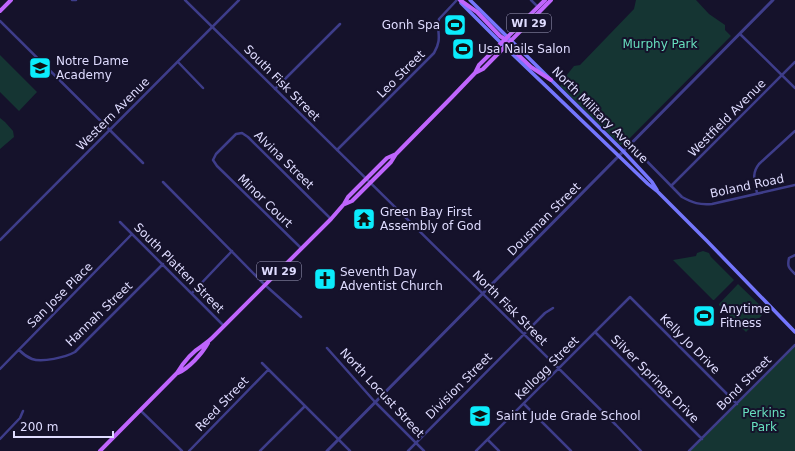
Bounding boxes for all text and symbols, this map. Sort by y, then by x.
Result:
sports icon: Gonh Spa [442,12,468,38]
road number: WI 29 [507,14,551,32]
place label: Gonh Spa [382,18,440,32]
sports icon: Usa Nails Salon [450,36,476,62]
park label: Murphy Park [623,37,698,51]
street label: South Fisk Street [241,42,323,124]
place label: Usa Nails Salon [478,42,571,56]
street label: Leo Street [374,47,428,101]
place label: Notre Dame Academy [56,54,129,82]
school or university icon: Notre Dame Academy [27,55,53,81]
street label: North Military Avenue [549,64,651,166]
street label: Western Avenue [74,75,152,153]
street label: Westfield Avenue [685,76,769,160]
street label: Alvina Street [251,128,317,192]
street label: Boland Road [709,171,785,201]
street label: Minor Court [235,172,295,231]
street label: Dousman Street [505,179,584,258]
place label: Green Bay First Assembly of God [380,205,481,233]
temple icon: Green Bay First Assembly of God [351,206,377,232]
street label: South Platten Street [131,220,227,316]
street label: San Jose Place [24,259,96,331]
road number: WI 29 [257,262,301,280]
place label: Seventh Day Adventist Church [340,265,443,293]
church icon: Seventh Day Adventist Church [312,266,338,292]
street label: North Fisk Street [470,268,551,349]
street label: Hannah Street [63,279,135,349]
place label: Anytime Fitness [720,302,770,330]
sports icon: Anytime Fitness [691,303,717,329]
street label: Kelly Jo Drive [657,311,723,377]
street label: Silver Springs Drive [608,332,702,426]
street label: Kellogg Street [512,333,582,403]
street label: North Locust Street [337,346,427,441]
street label: Division Street [423,350,495,422]
street label: Bond Street [714,353,774,413]
street label: Reed Street [192,374,252,434]
school or university icon: Saint Jude Grade School [467,403,493,429]
park label: Perkins Park [742,406,786,434]
place label: Saint Jude Grade School [496,409,641,423]
scale bar [14,413,113,439]
text: 200 m [20,420,58,434]

